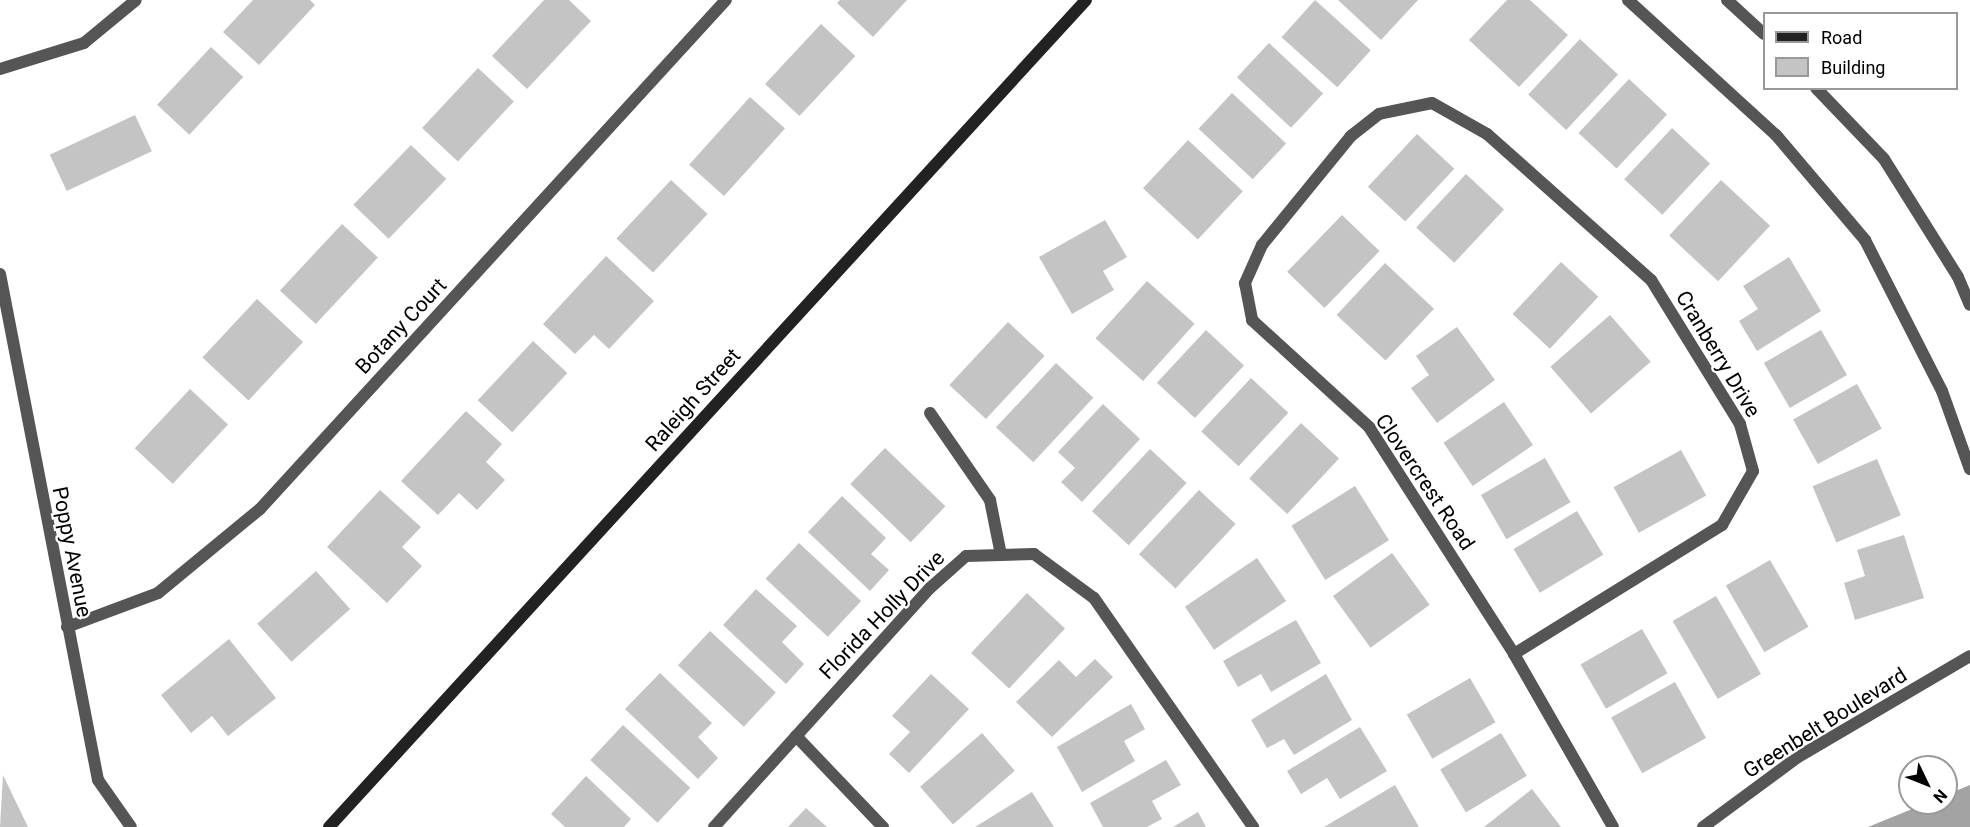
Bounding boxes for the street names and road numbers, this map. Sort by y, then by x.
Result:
street label: Botany Court [350,273,452,379]
street label: Cranberry Drive [1670,286,1766,422]
street label: Raleigh Street [640,343,746,457]
street label: Clovercrest Road [1370,409,1480,555]
street label: Poppy Avenue [47,485,97,619]
street label: Florida Holly Drive [814,546,950,684]
street label: Greenbelt Boulevard [1739,662,1911,784]

